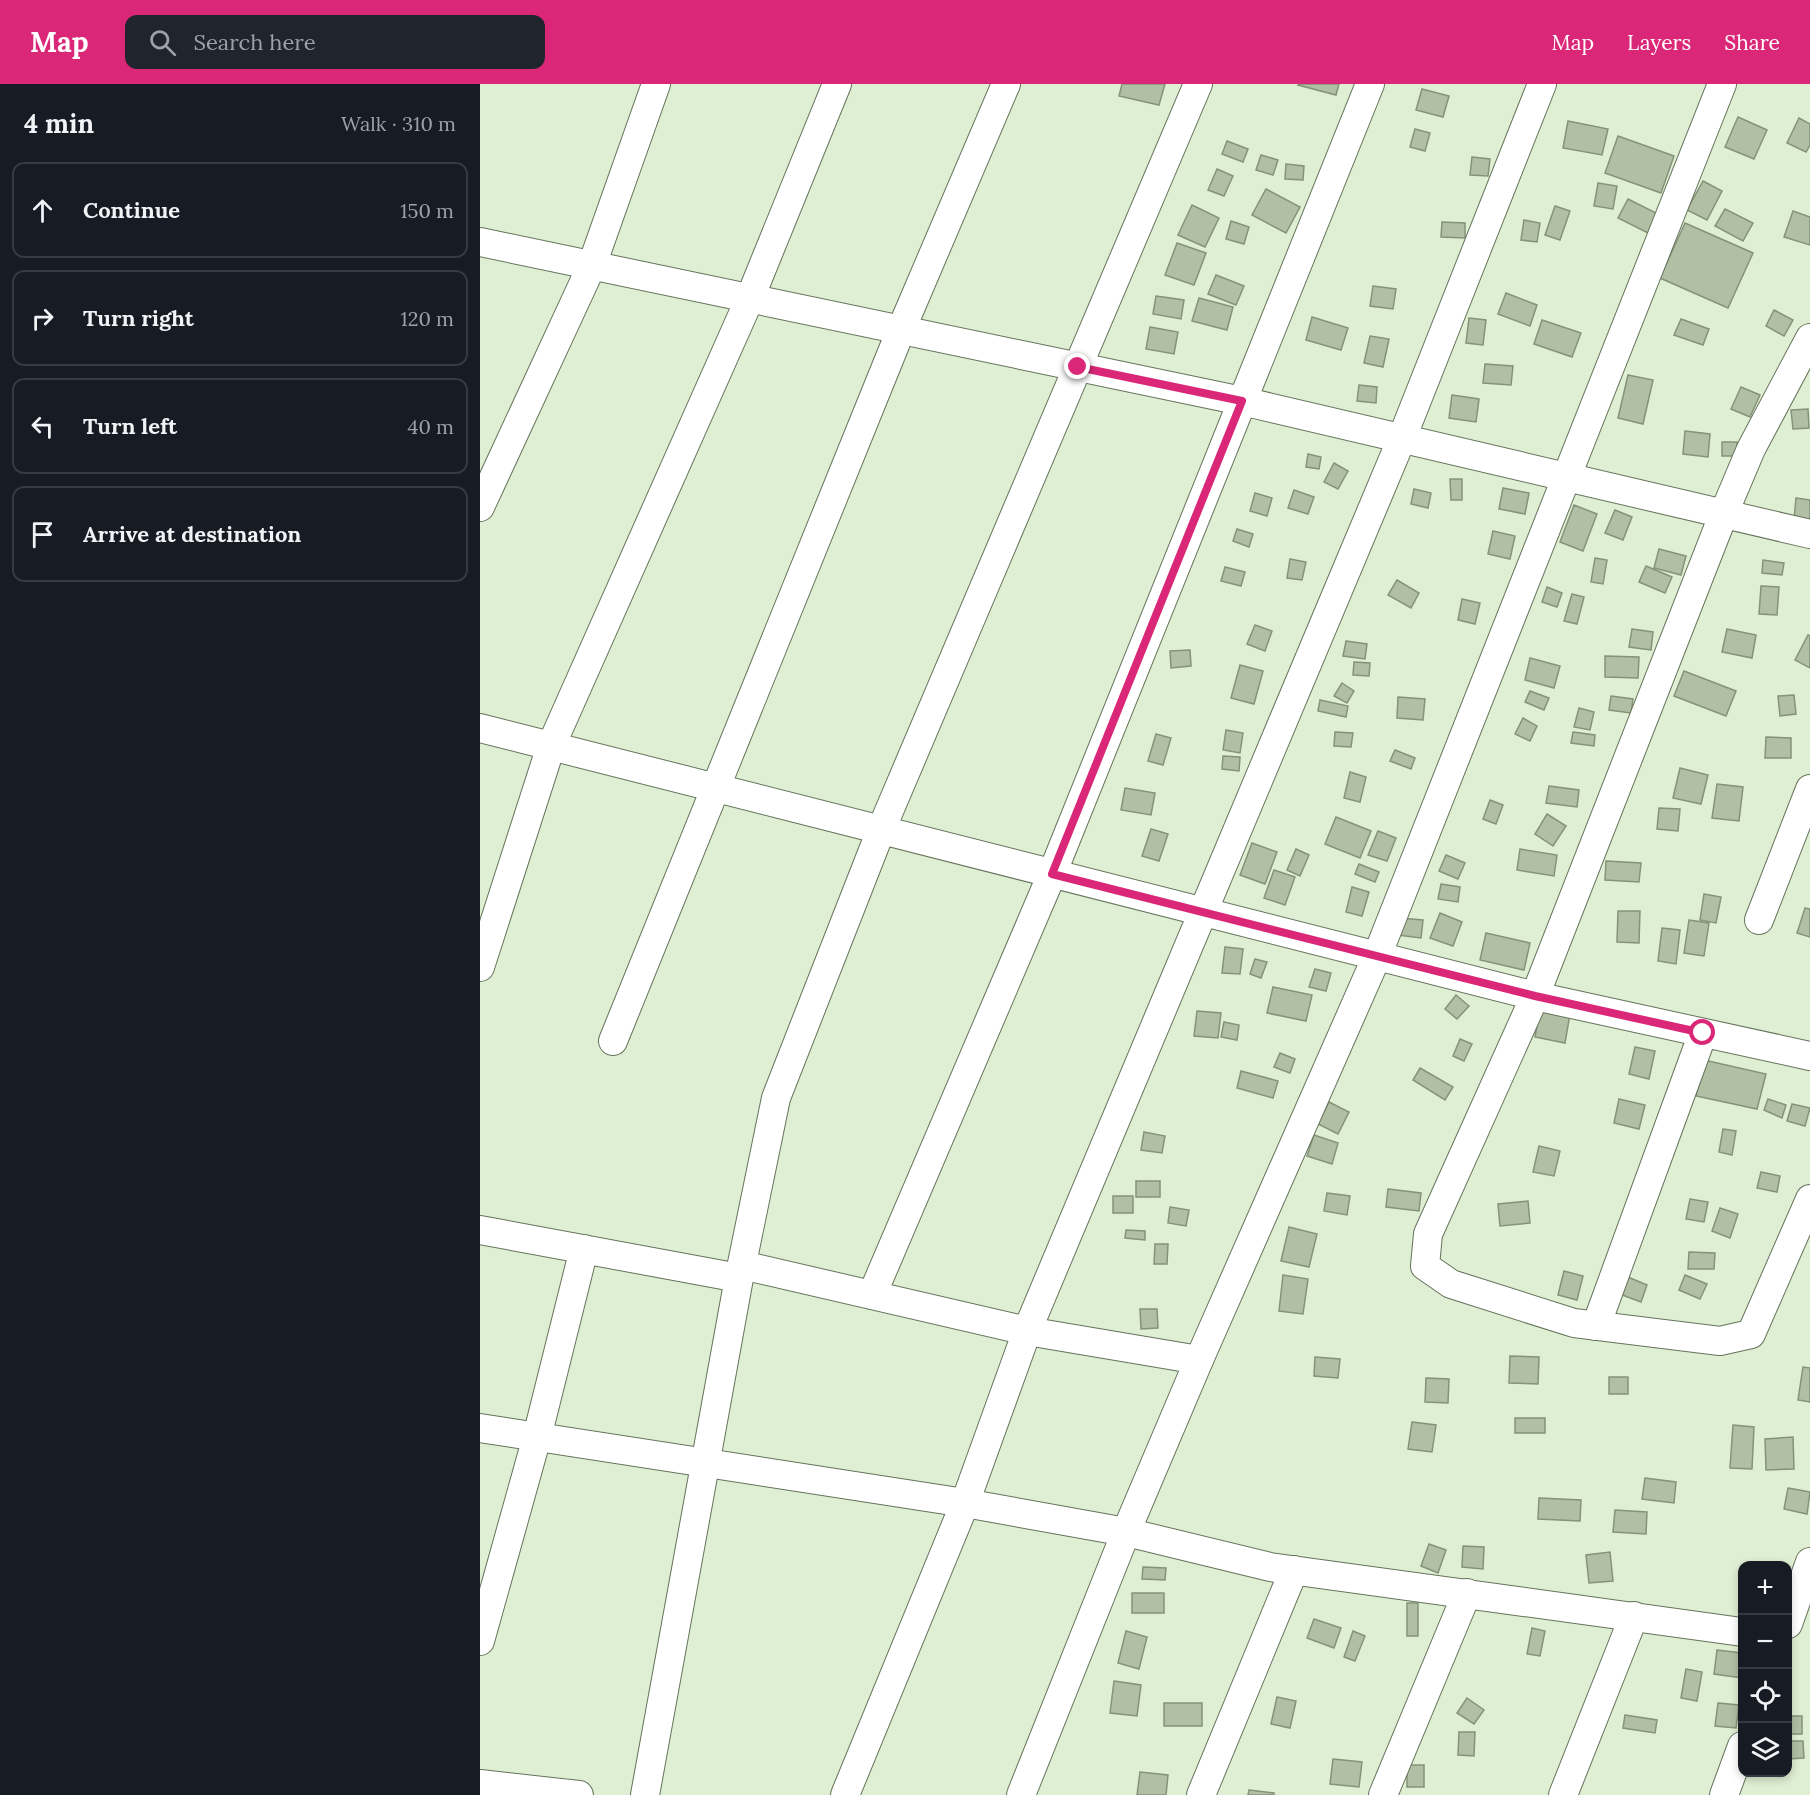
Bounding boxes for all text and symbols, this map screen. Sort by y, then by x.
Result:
search box [125,15,545,69]
text: Map [30,24,89,60]
icon: search [146,26,179,59]
text: Search here [194,28,316,56]
text: Map [1551,29,1594,56]
text: Layers [1627,29,1691,56]
text: Share [1724,29,1780,56]
text: 4 min [24,107,94,140]
text: Walk · 310 m [341,111,456,136]
icon: ahead [26,194,59,227]
text: Continue [83,196,180,224]
text: 150 m [400,198,454,223]
icon: right [26,302,59,335]
text: Turn right [83,304,194,332]
text: 120 m [400,306,454,331]
route end [1064,353,1090,379]
icon: left [26,410,59,443]
text: Turn left [83,412,177,440]
text: 40 m [408,414,454,439]
icon: arrive [26,518,59,551]
text: Arrive at destination [83,520,301,548]
route start [1689,1019,1715,1045]
map controls [1738,1561,1792,1777]
button: + [1738,1561,1792,1615]
button: − [1738,1615,1792,1669]
button: locate [1738,1669,1792,1723]
button: layers [1738,1723,1792,1777]

